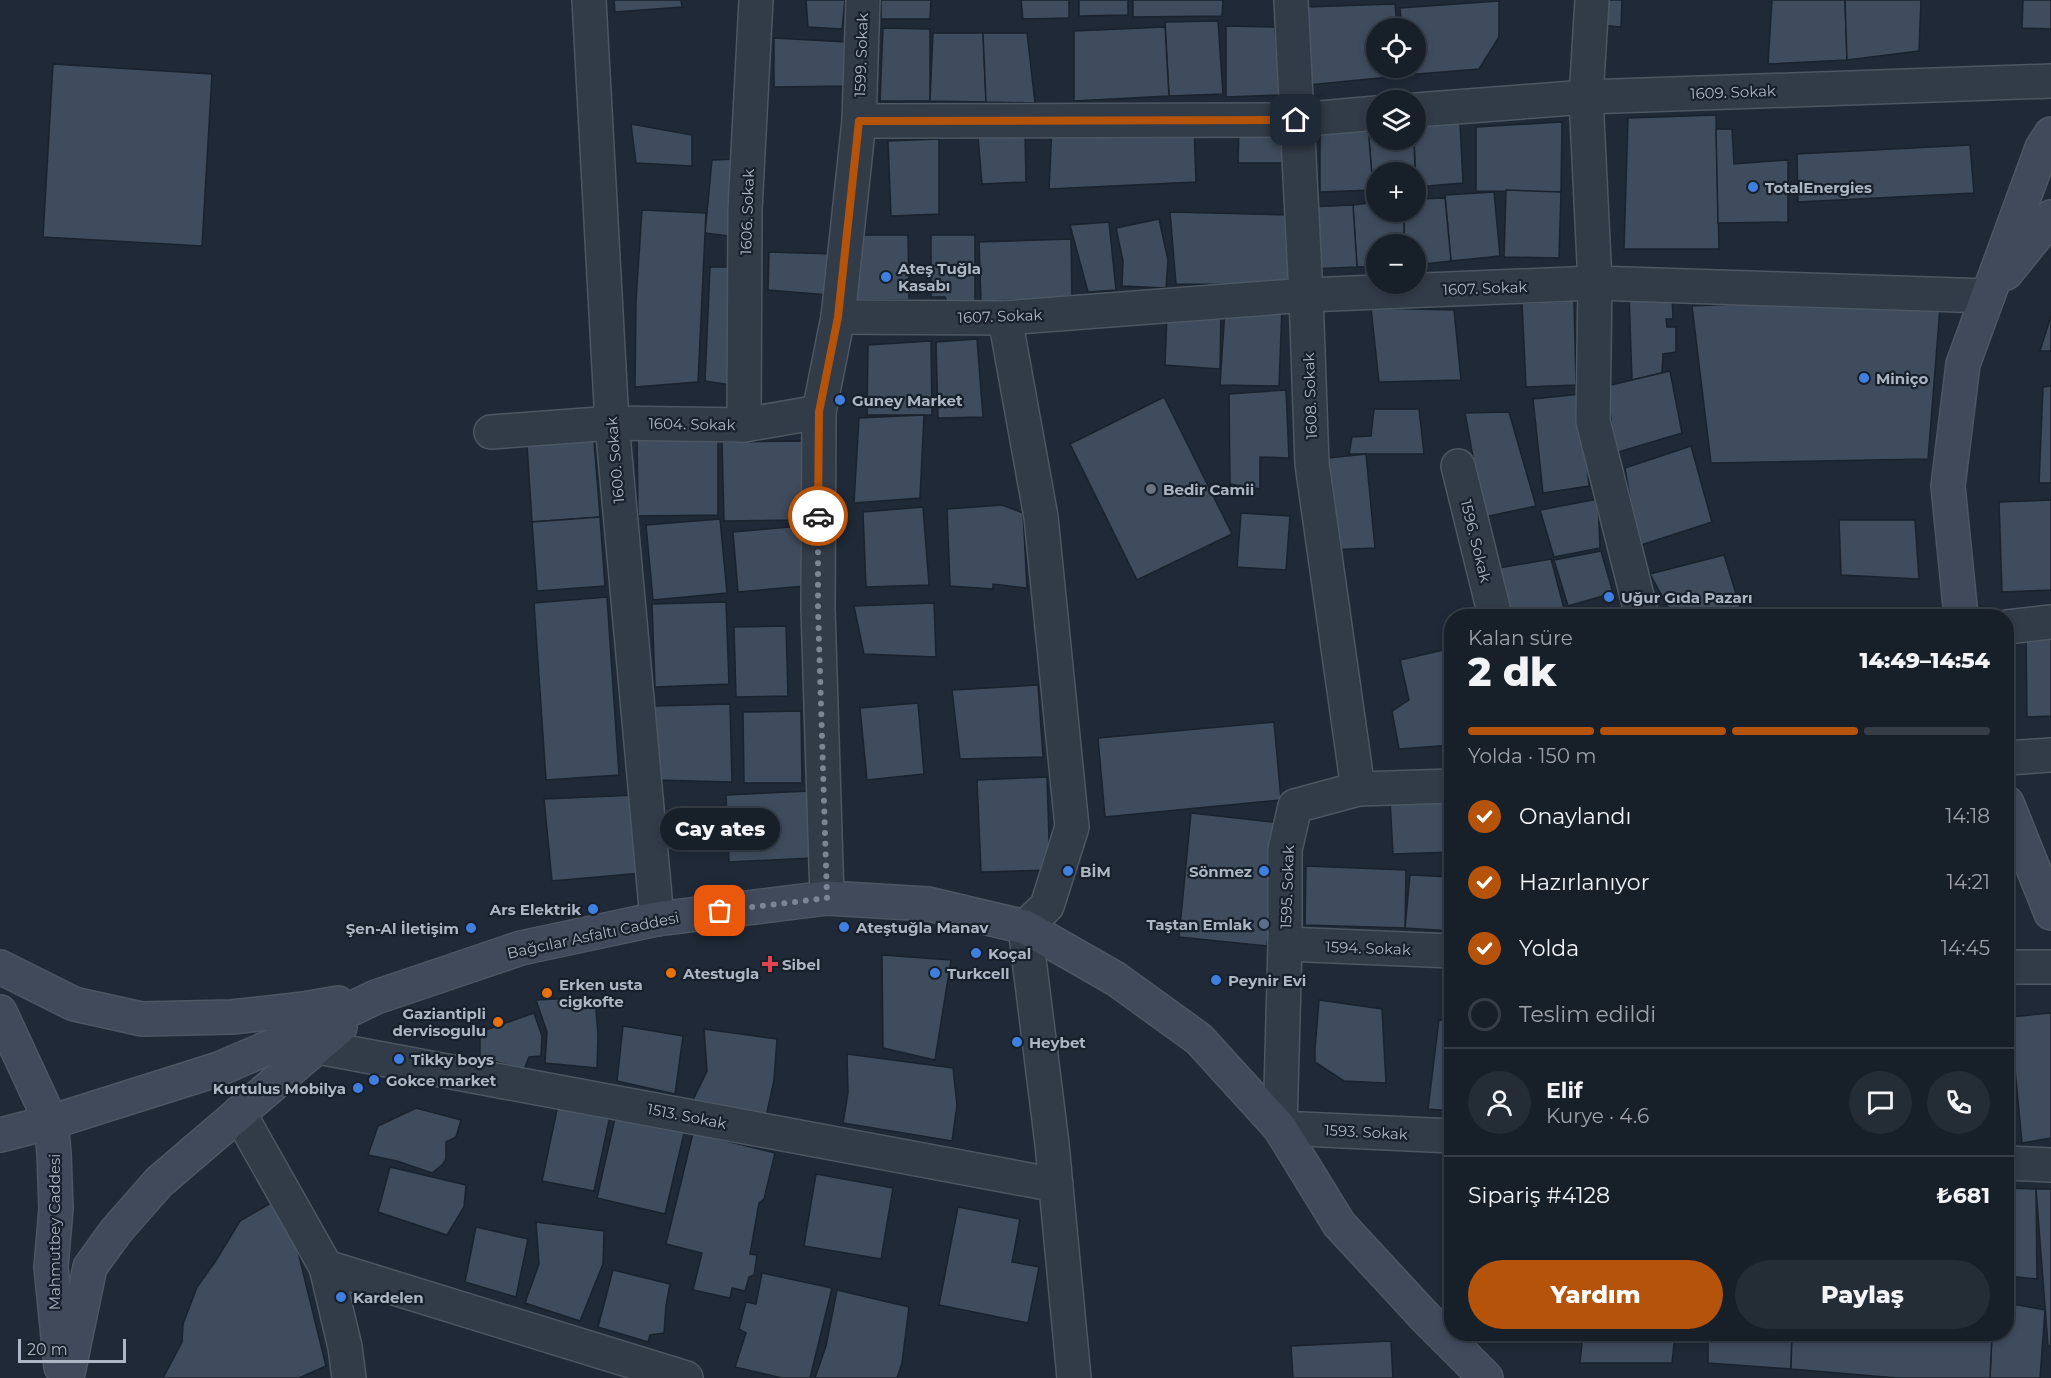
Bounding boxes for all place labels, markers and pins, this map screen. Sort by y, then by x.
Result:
pin [1270,94,1321,145]
place label: TotalEnergies [1765,178,1872,197]
marker: TotalEnergies [1746,180,1760,194]
place label: Ateş Tuğla Kasabı [897,259,981,295]
marker: Ateş Tuğla Kasabı [879,270,893,284]
place label: Miniço [1876,369,1928,388]
marker: Miniço [1857,371,1871,385]
place label: Guney Market [852,391,963,410]
marker: Guney Market [833,393,847,407]
place label: Bedir Camii [1163,480,1254,499]
marker: Bedir Camii [1144,482,1158,496]
place label: Uğur Gıda Pazarı [1621,588,1753,607]
marker: Uğur Gıda Pazarı [1602,590,1616,604]
callout: Cay ates [660,809,780,851]
place label: BİM [1080,862,1111,881]
place label: Sönmez [1189,862,1252,881]
marker: BİM [1061,864,1075,878]
marker: Sönmez [1257,864,1271,878]
pin [694,885,745,936]
place label: Ars Elektrik [489,900,581,919]
marker: Ars Elektrik [586,902,600,916]
place label: Taştan Emlak [1146,915,1252,934]
marker: Taştan Emlak [1257,917,1271,931]
place label: Ateştuğla Manav [855,918,990,937]
place label: Şen-Al İletişim [346,919,459,938]
marker: Ateştuğla Manav [837,920,851,934]
marker: Şen-Al İletişim [464,921,478,935]
place label: Koçal [988,944,1031,963]
marker: Koçal [969,946,983,960]
place label: Sibel [782,955,820,974]
marker: Sibel [763,957,777,971]
place label: Atestugla [682,964,759,983]
place label: Turkcell [947,964,1010,983]
marker: Atestugla [664,966,678,980]
marker: Turkcell [928,966,942,980]
place label: Peynir Evi [1228,971,1306,990]
marker: Peynir Evi [1209,973,1223,987]
place label: Erken usta cigkofte [559,975,643,1011]
marker: Erken usta cigkofte [540,986,554,1000]
place label: Gaziantipli dervisogulu [393,1004,486,1040]
marker: Gaziantipli dervisogulu [491,1015,505,1029]
place label: Heybet [1029,1033,1086,1052]
marker: Heybet [1010,1035,1024,1049]
place label: Tikky boys [411,1050,494,1069]
marker: Tikky boys [392,1052,406,1066]
place label: Gokce market [386,1071,497,1090]
marker: Gokce market [367,1073,381,1087]
place label: Kurtulus Mobilya [213,1079,346,1098]
marker: Kurtulus Mobilya [351,1081,365,1095]
place label: Kardelen [353,1288,424,1307]
marker: Kardelen [334,1290,348,1304]

